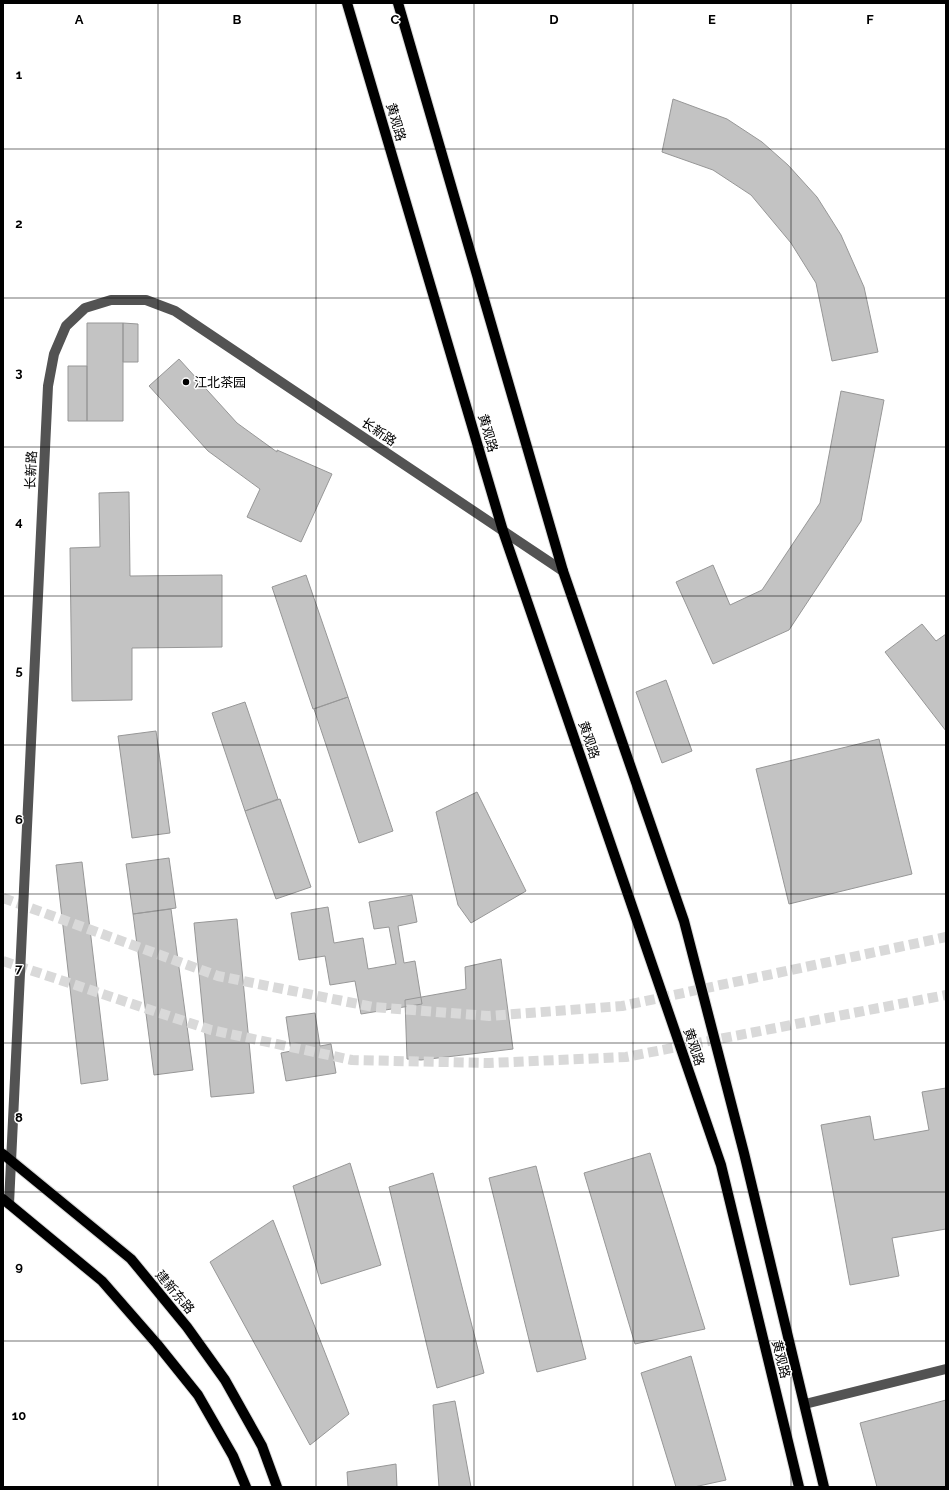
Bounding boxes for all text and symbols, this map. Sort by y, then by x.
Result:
text: A [75,12,84,27]
text: B [233,12,242,27]
text: C [391,12,400,27]
text: D [549,12,559,27]
text: E [708,12,716,27]
text: F [866,12,874,27]
text: 1 [16,67,23,82]
street label: 黄观路 [383,101,409,143]
text: 2 [15,216,23,231]
text: 3 [15,365,23,380]
place label: 江北茶园 [194,375,246,390]
marker: 江北茶园 [181,377,191,387]
street label: 黄观路 [475,412,501,454]
street label: 长新路 [359,415,399,449]
street label: 长新路 [22,450,40,490]
text: 4 [15,514,23,529]
text: 5 [15,663,23,678]
street label: 黄观路 [576,719,602,761]
text: 6 [15,812,23,827]
text: 7 [15,961,23,976]
street label: 黄观路 [681,1026,707,1068]
text: 8 [15,1110,23,1125]
text: 9 [15,1259,23,1274]
street label: 建新东路 [153,1267,197,1317]
street label: 黄观路 [769,1338,793,1380]
text: 10 [12,1408,26,1423]

